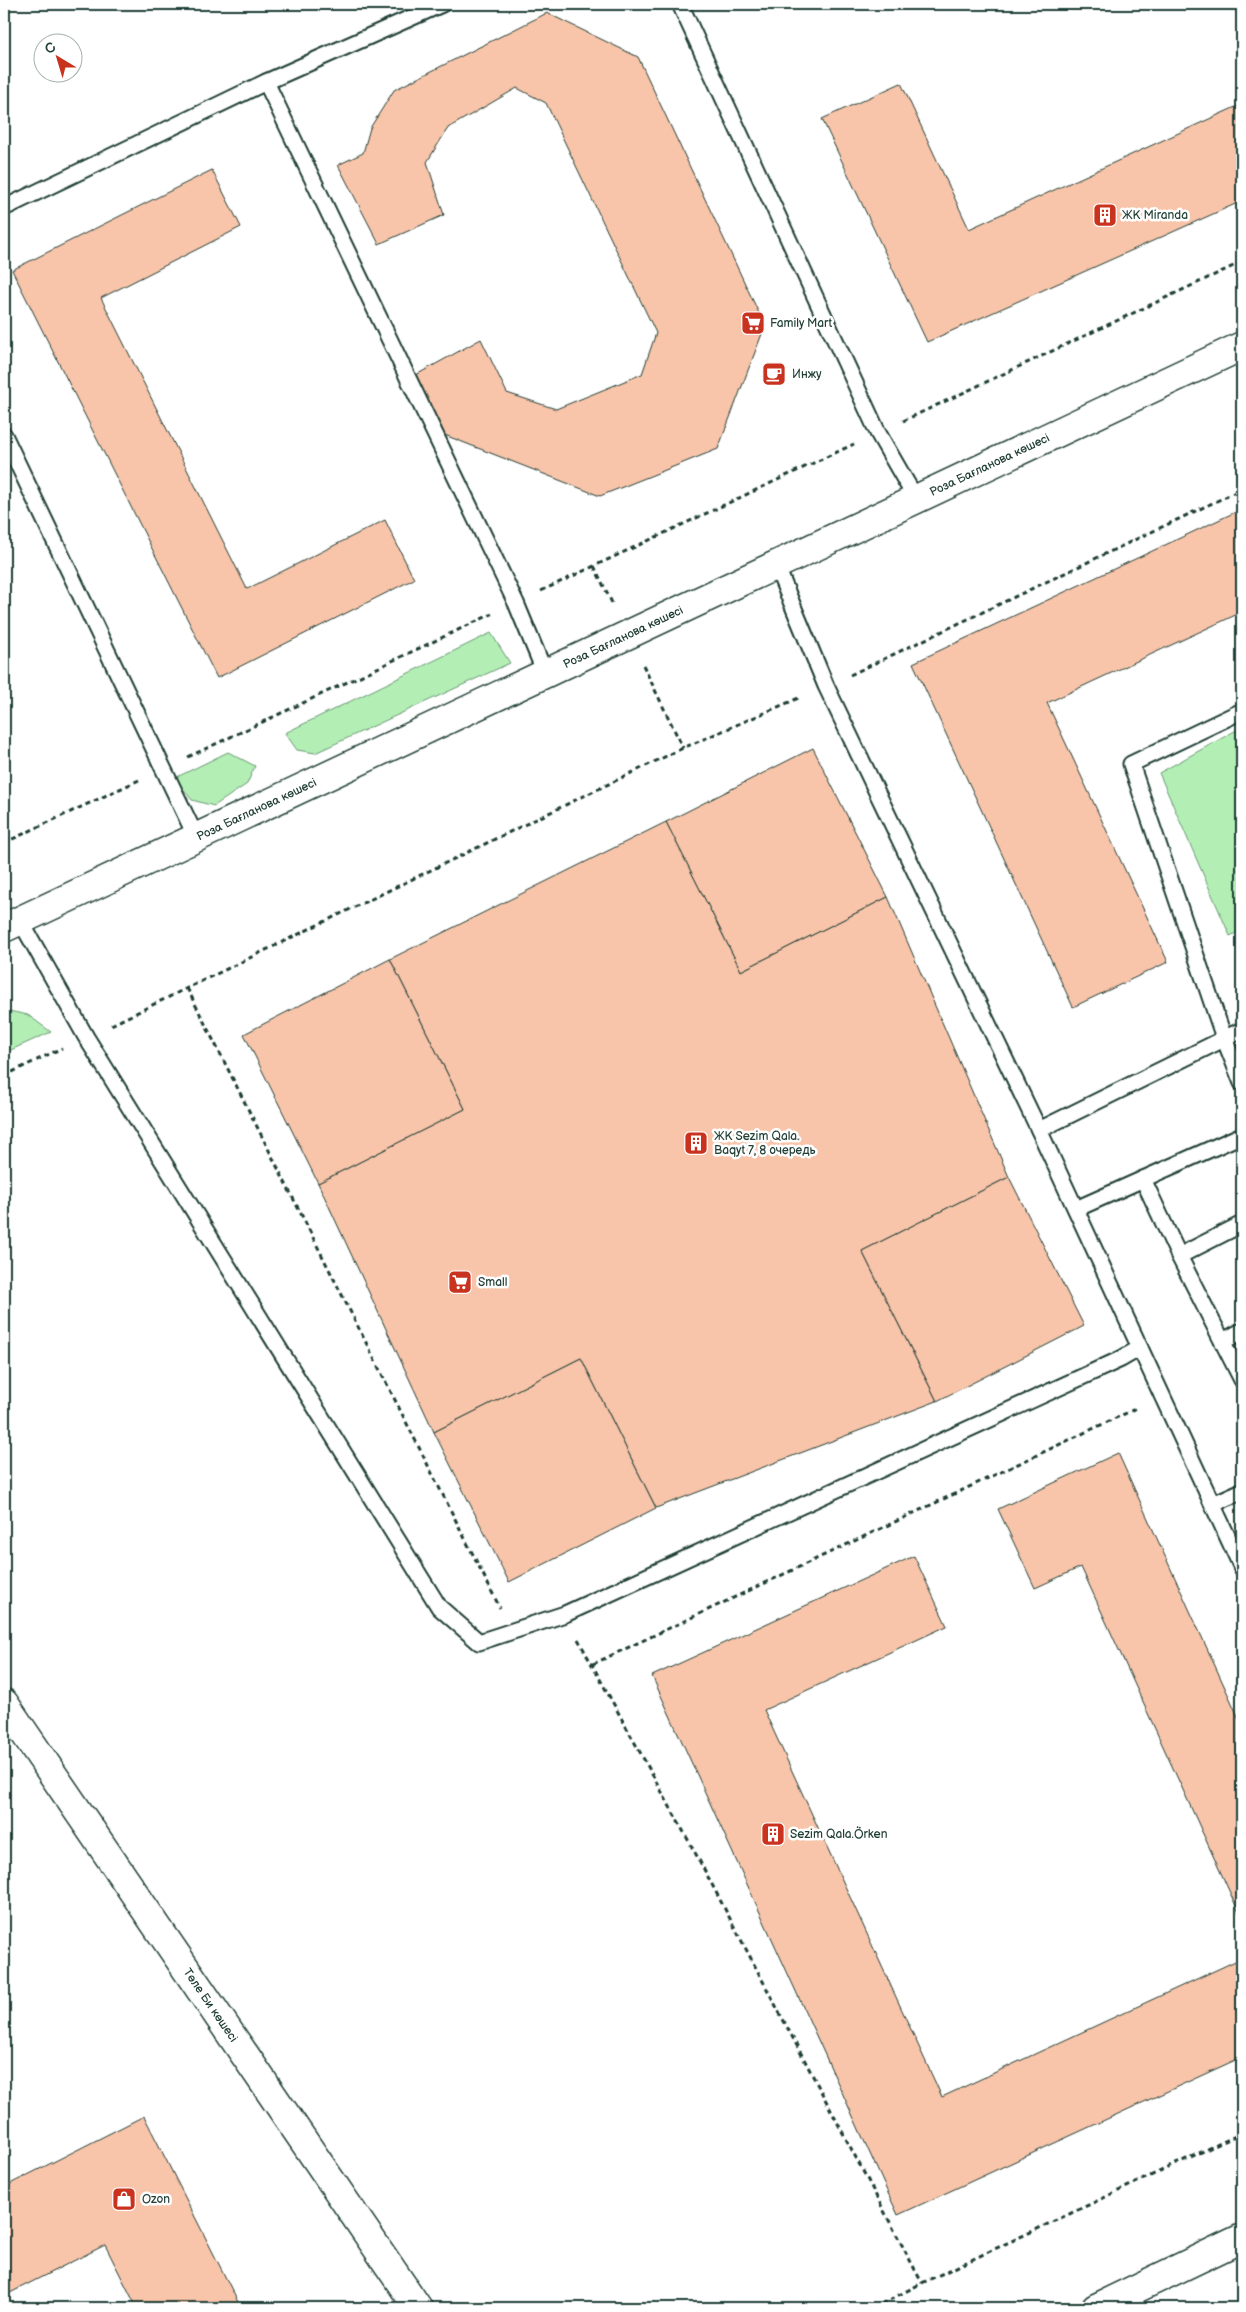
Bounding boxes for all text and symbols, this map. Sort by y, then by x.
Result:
north arrow [32,32,82,82]
text: С [41,38,60,58]
building icon: ЖК Miranda [1092,202,1118,228]
place label: ЖК Miranda [1122,208,1188,223]
supermarket icon: Family Mart [740,310,766,336]
place label: Family Mart [770,316,832,331]
cafe icon: Инжу [761,361,787,387]
place label: Инжу [792,367,822,382]
street label: Роза Бағланова көшесі [927,430,1052,499]
street label: Роза Бағланова көшесі [561,602,685,672]
street label: Роза Бағланова көшесі [194,775,319,844]
place label: ЖК Sezim Qala. Baqyt 7, 8 очередь [714,1129,816,1158]
building icon: ЖК Sezim Qala. Baqyt 7, 8 очередь [683,1130,709,1156]
supermarket icon: Small [447,1269,473,1295]
place label: Small [478,1275,507,1290]
building icon: Sezim Qala.Örken [760,1821,786,1847]
place label: Sezim Qala.Örken [790,1826,888,1842]
street label: Төле Би көшесі [180,1965,241,2045]
shop icon: Ozon [111,2186,137,2212]
place label: Ozon [142,2192,170,2207]

